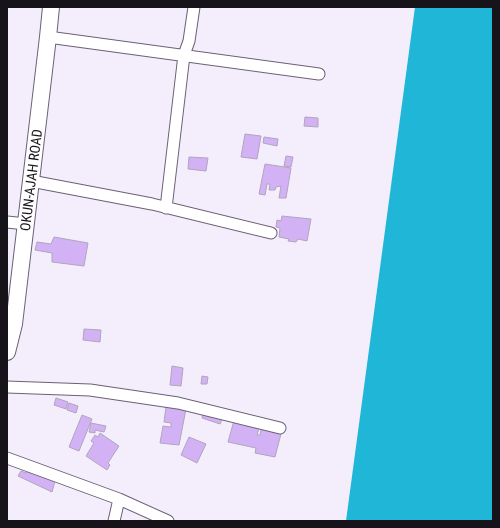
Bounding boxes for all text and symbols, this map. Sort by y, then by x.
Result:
street label: OKUN-AJAH ROAD [17,128,45,232]

